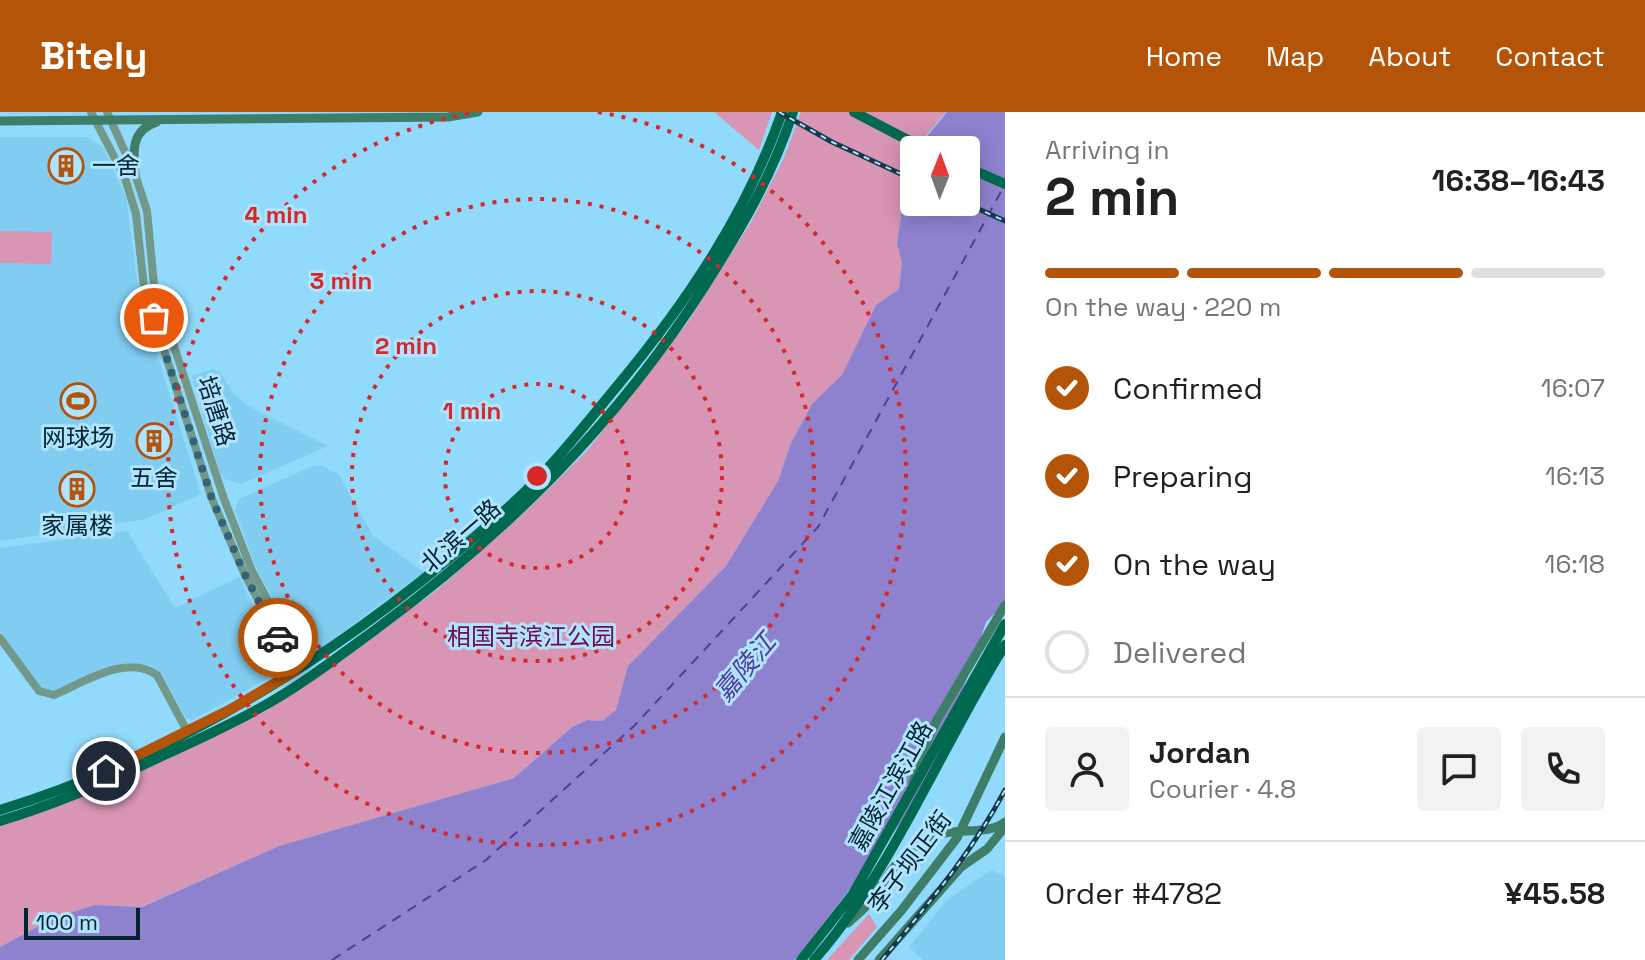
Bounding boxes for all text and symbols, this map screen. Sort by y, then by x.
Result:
text: Bitely [40,32,147,80]
text: Home [1146,38,1222,74]
text: Map [1266,38,1324,74]
text: About [1368,38,1451,74]
text: Contact [1495,38,1605,74]
text: Arriving in [1045,133,1169,167]
north arrow [900,136,980,216]
map controls [900,136,980,216]
building icon: 一舍 [47,147,85,185]
place label: 一舍 [92,150,140,181]
text: 16:38–16:43 [1432,161,1605,200]
text: 2 min [1045,164,1179,230]
text: 4 min [244,199,308,230]
text: 3 min [310,265,372,296]
pin [120,284,188,352]
text: On the way · 220 m [1045,290,1281,324]
icon: bag [132,296,176,340]
text: 2 min [375,330,437,361]
icon: check [1045,366,1089,410]
text: Confirmed [1113,369,1263,408]
text: 16:07 [1541,371,1605,405]
street label: 培唐路 [191,372,242,450]
sports icon: 网球场 [59,382,97,420]
text: 1 min [443,395,501,426]
place label: 网球场 [42,422,114,453]
building icon: 五舍 [135,422,173,460]
icon: check [1045,454,1089,498]
text: Preparing [1113,457,1252,496]
text: 16:13 [1545,459,1605,493]
place label: 五舍 [130,462,178,493]
centre of rings [523,462,551,490]
building icon: 家属楼 [58,470,96,508]
street label: 北滨一路 [414,492,507,579]
place label: 家属楼 [41,510,113,541]
icon: check [1045,542,1089,586]
text: On the way [1113,545,1276,584]
text: 16:18 [1545,547,1605,581]
courier [238,598,318,678]
icon: car [256,616,300,660]
park label: 相国寺滨江公园 [447,621,615,652]
water label: 嘉陵江 [707,624,785,708]
text: Delivered [1113,633,1247,672]
street label: 嘉陵江滨江路 [842,715,939,856]
button: person [1045,727,1129,811]
button: chat [1417,727,1501,811]
button: phone [1521,727,1605,811]
text: Jordan [1149,733,1251,772]
pin [72,737,140,805]
icon: home [84,749,128,793]
text: Courier · 4.8 [1149,772,1296,806]
street label: 李子坝正街 [861,804,958,919]
text: Order #4782 [1045,874,1222,913]
text: ¥45.58 [1504,874,1605,913]
scale bar [24,904,140,940]
text: 100 m [36,908,98,936]

